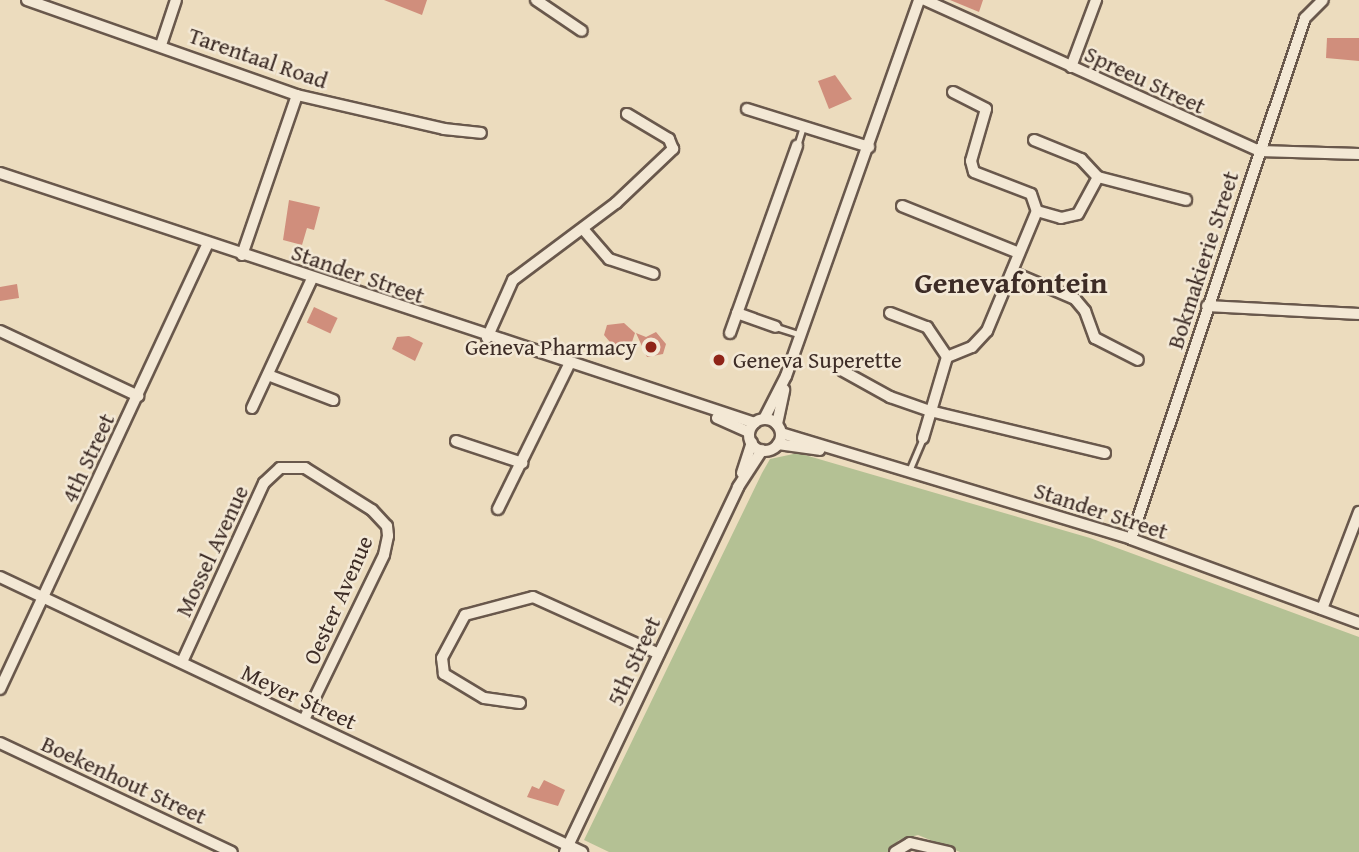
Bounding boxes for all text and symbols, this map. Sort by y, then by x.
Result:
street label: Tarentaal Road [185,21,331,95]
street label: Spreeu Street [1080,40,1210,120]
street label: Bokmakierie Street [1161,168,1245,352]
street label: Stander Street [288,238,428,310]
district label: Genevafontein [915,264,1107,300]
place label: Geneva Pharmacy [465,333,637,361]
marker: Geneva Pharmacy [643,339,659,355]
place label: Geneva Superette [733,346,902,374]
marker: Geneva Superette [711,352,727,368]
street label: 4th Street [55,409,121,507]
street label: Stander Street [1031,476,1171,546]
street label: Mossel Avenue [170,481,254,621]
street label: Oester Avenue [297,531,379,669]
street label: 5th Street [601,612,667,710]
street label: Meyer Street [237,658,361,736]
street label: Boekenhout Street [37,730,211,830]

